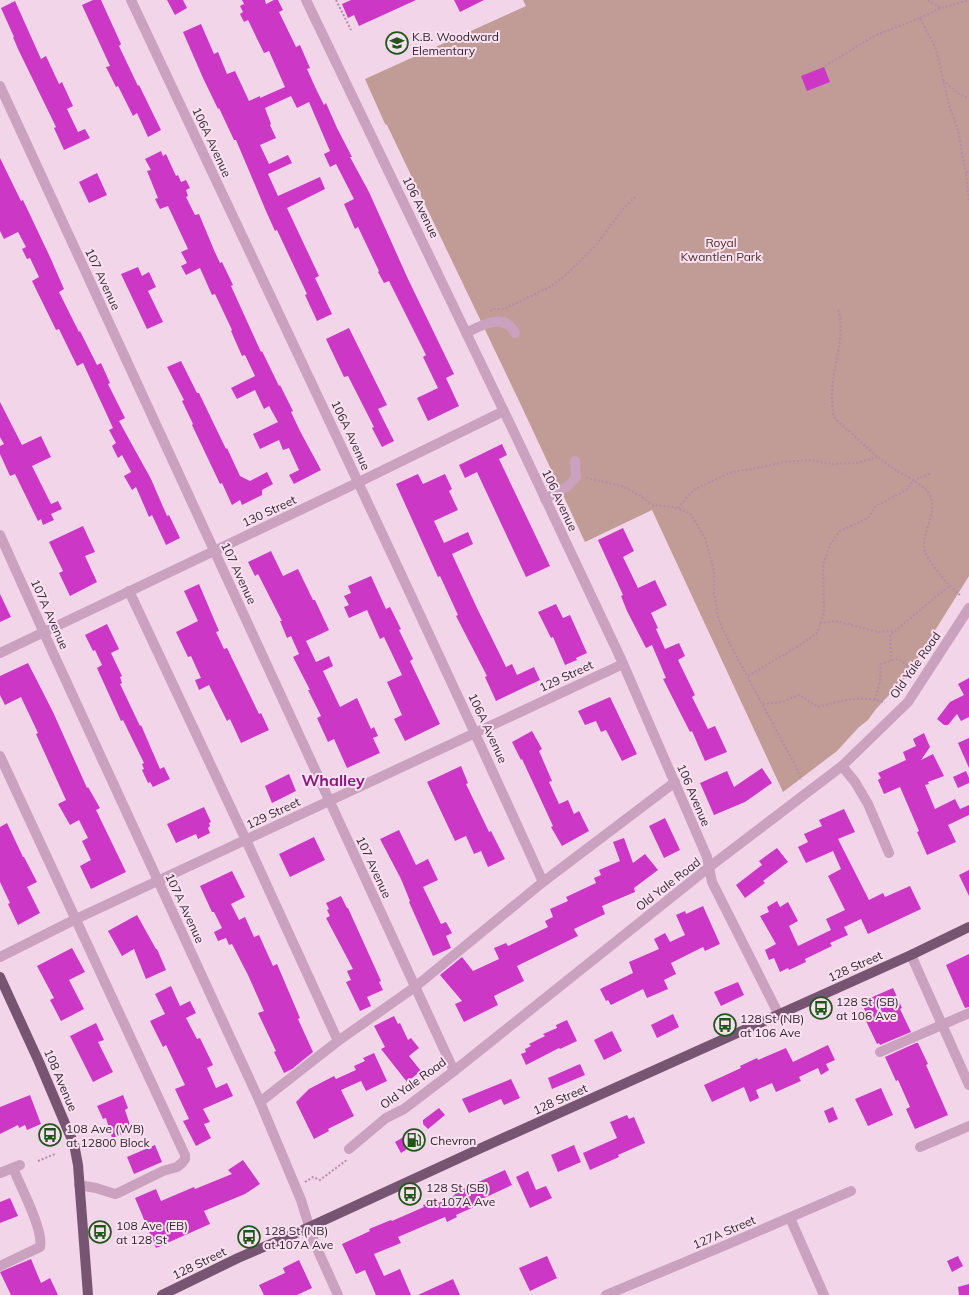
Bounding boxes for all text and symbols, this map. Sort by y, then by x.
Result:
place label: K.B. Woodward Elementary [412,29,499,58]
school or university icon: K.B. Woodward Elementary [384,30,410,56]
street label: 106A Avenue [189,105,235,179]
street label: 106 Avenue [400,174,442,240]
park label: Royal Kwantlen Park [681,235,762,264]
street label: 107 Avenue [82,246,124,312]
street label: 106A Avenue [328,398,374,472]
street label: 106 Avenue [539,467,581,533]
street label: 130 Street [240,492,298,530]
street label: 107 Avenue [218,540,260,606]
street label: 107A Avenue [28,577,72,651]
street label: Old Yale Road [886,629,944,701]
street label: 129 Street [537,657,595,695]
street label: 106A Avenue [465,691,511,765]
street label: 106 Avenue [674,761,714,829]
district label: Whalley [301,770,365,790]
street label: 129 Street [244,794,302,832]
street label: 107 Avenue [353,834,395,900]
street label: Old Yale Road [633,854,703,914]
street label: 107A Avenue [162,871,208,945]
street label: 128 Street [825,947,885,985]
place label: 128 St (SB) at 106 Ave [836,994,899,1023]
bus stop icon: 128 St (SB) at 106 Ave [808,995,834,1021]
place label: 128 St (NB) at 106 Ave [740,1011,804,1040]
bus stop icon: 128 St (NB) at 106 Ave [712,1012,738,1038]
street label: 108 Avenue [41,1046,81,1114]
street label: Old Yale Road [377,1054,449,1112]
street label: 128 Street [530,1080,590,1118]
place label: 108 Ave (WB) at 12800 Block [66,1121,150,1150]
bus stop icon: 108 Ave (WB) at 12800 Block [37,1122,63,1148]
fuel station icon: Chevron [401,1127,427,1153]
place label: Chevron [430,1133,476,1148]
place label: 128 St (SB) at 107A Ave [426,1180,495,1209]
bus stop icon: 128 St (SB) at 107A Ave [397,1181,423,1207]
street label: 127A Street [690,1212,758,1252]
place label: 108 Ave (EB) at 128 St [116,1218,188,1247]
bus stop icon: 108 Ave (EB) at 128 St [87,1219,113,1245]
place label: 128 St (NB) at 107A Ave [264,1223,333,1252]
bus stop icon: 128 St (NB) at 107A Ave [236,1224,262,1250]
street label: 128 Street [170,1244,228,1282]

